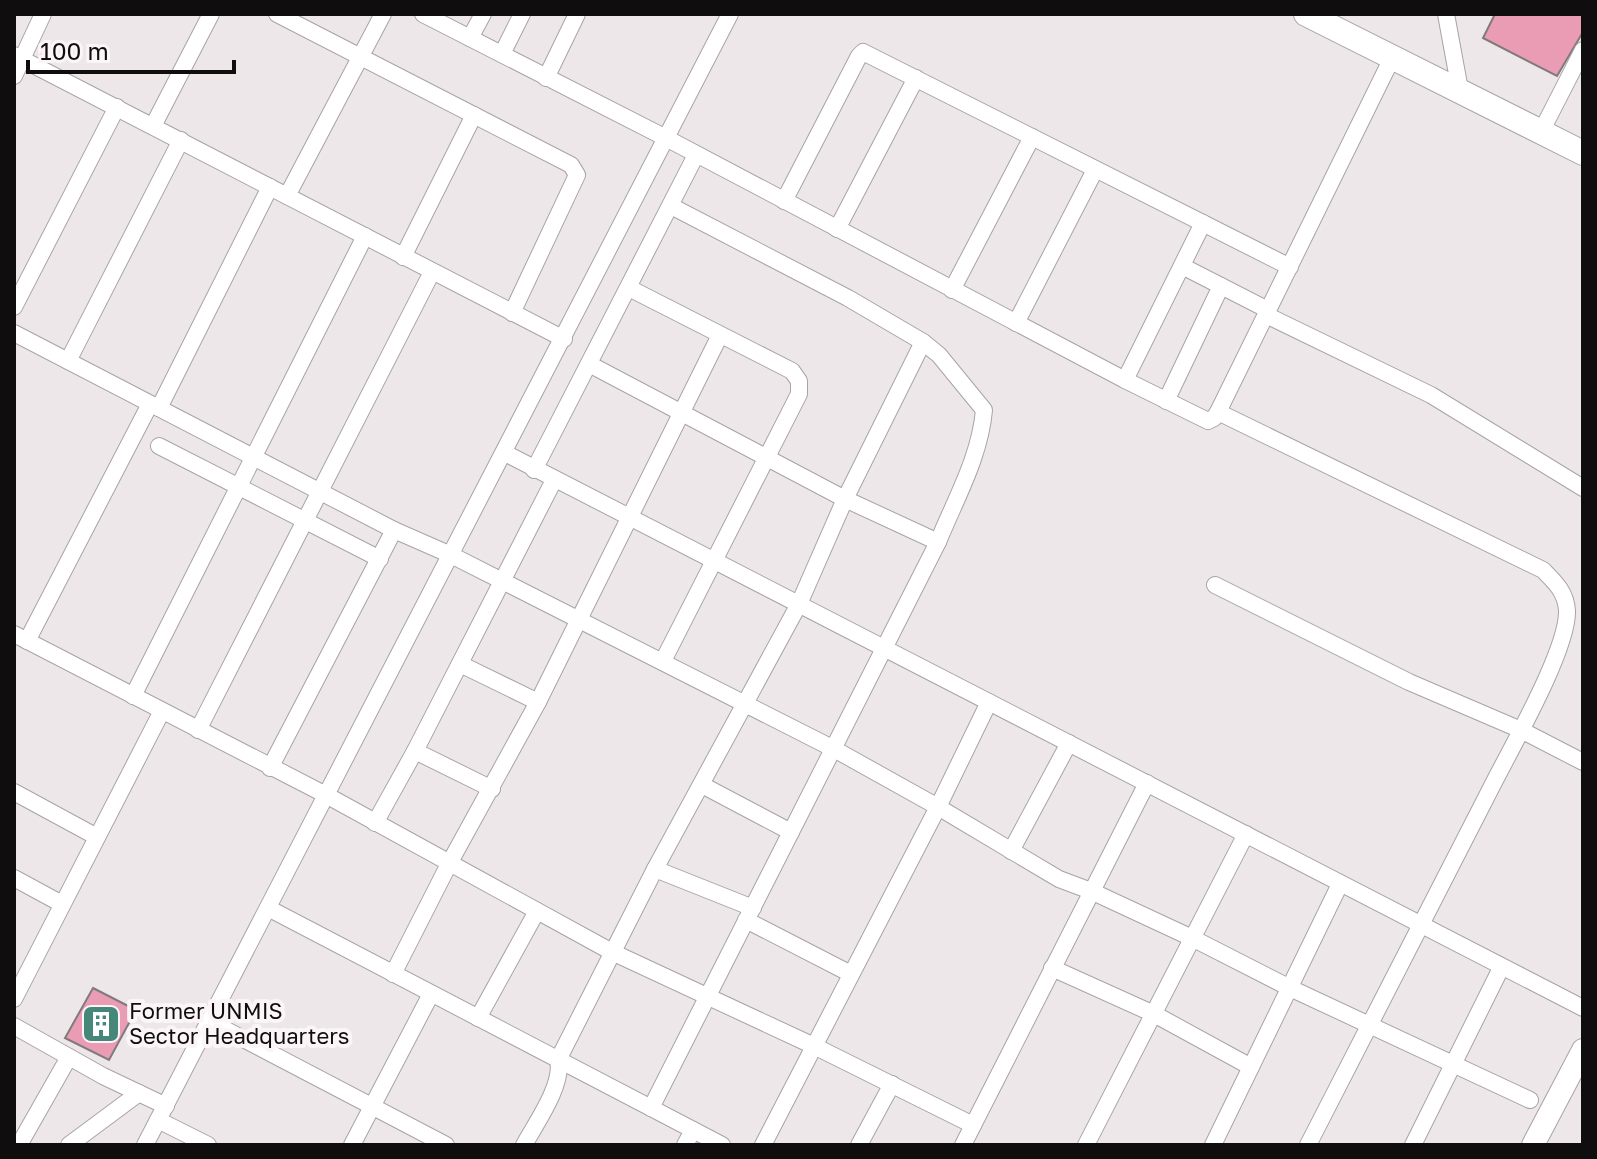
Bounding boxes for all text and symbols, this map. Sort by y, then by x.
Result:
scale bar [28,24,234,74]
text: 100 m [40,36,109,65]
place label: Former UNMIS Sector Headquarters [129,997,349,1049]
building icon: Former UNMIS Sector Headquarters [80,1003,122,1045]

